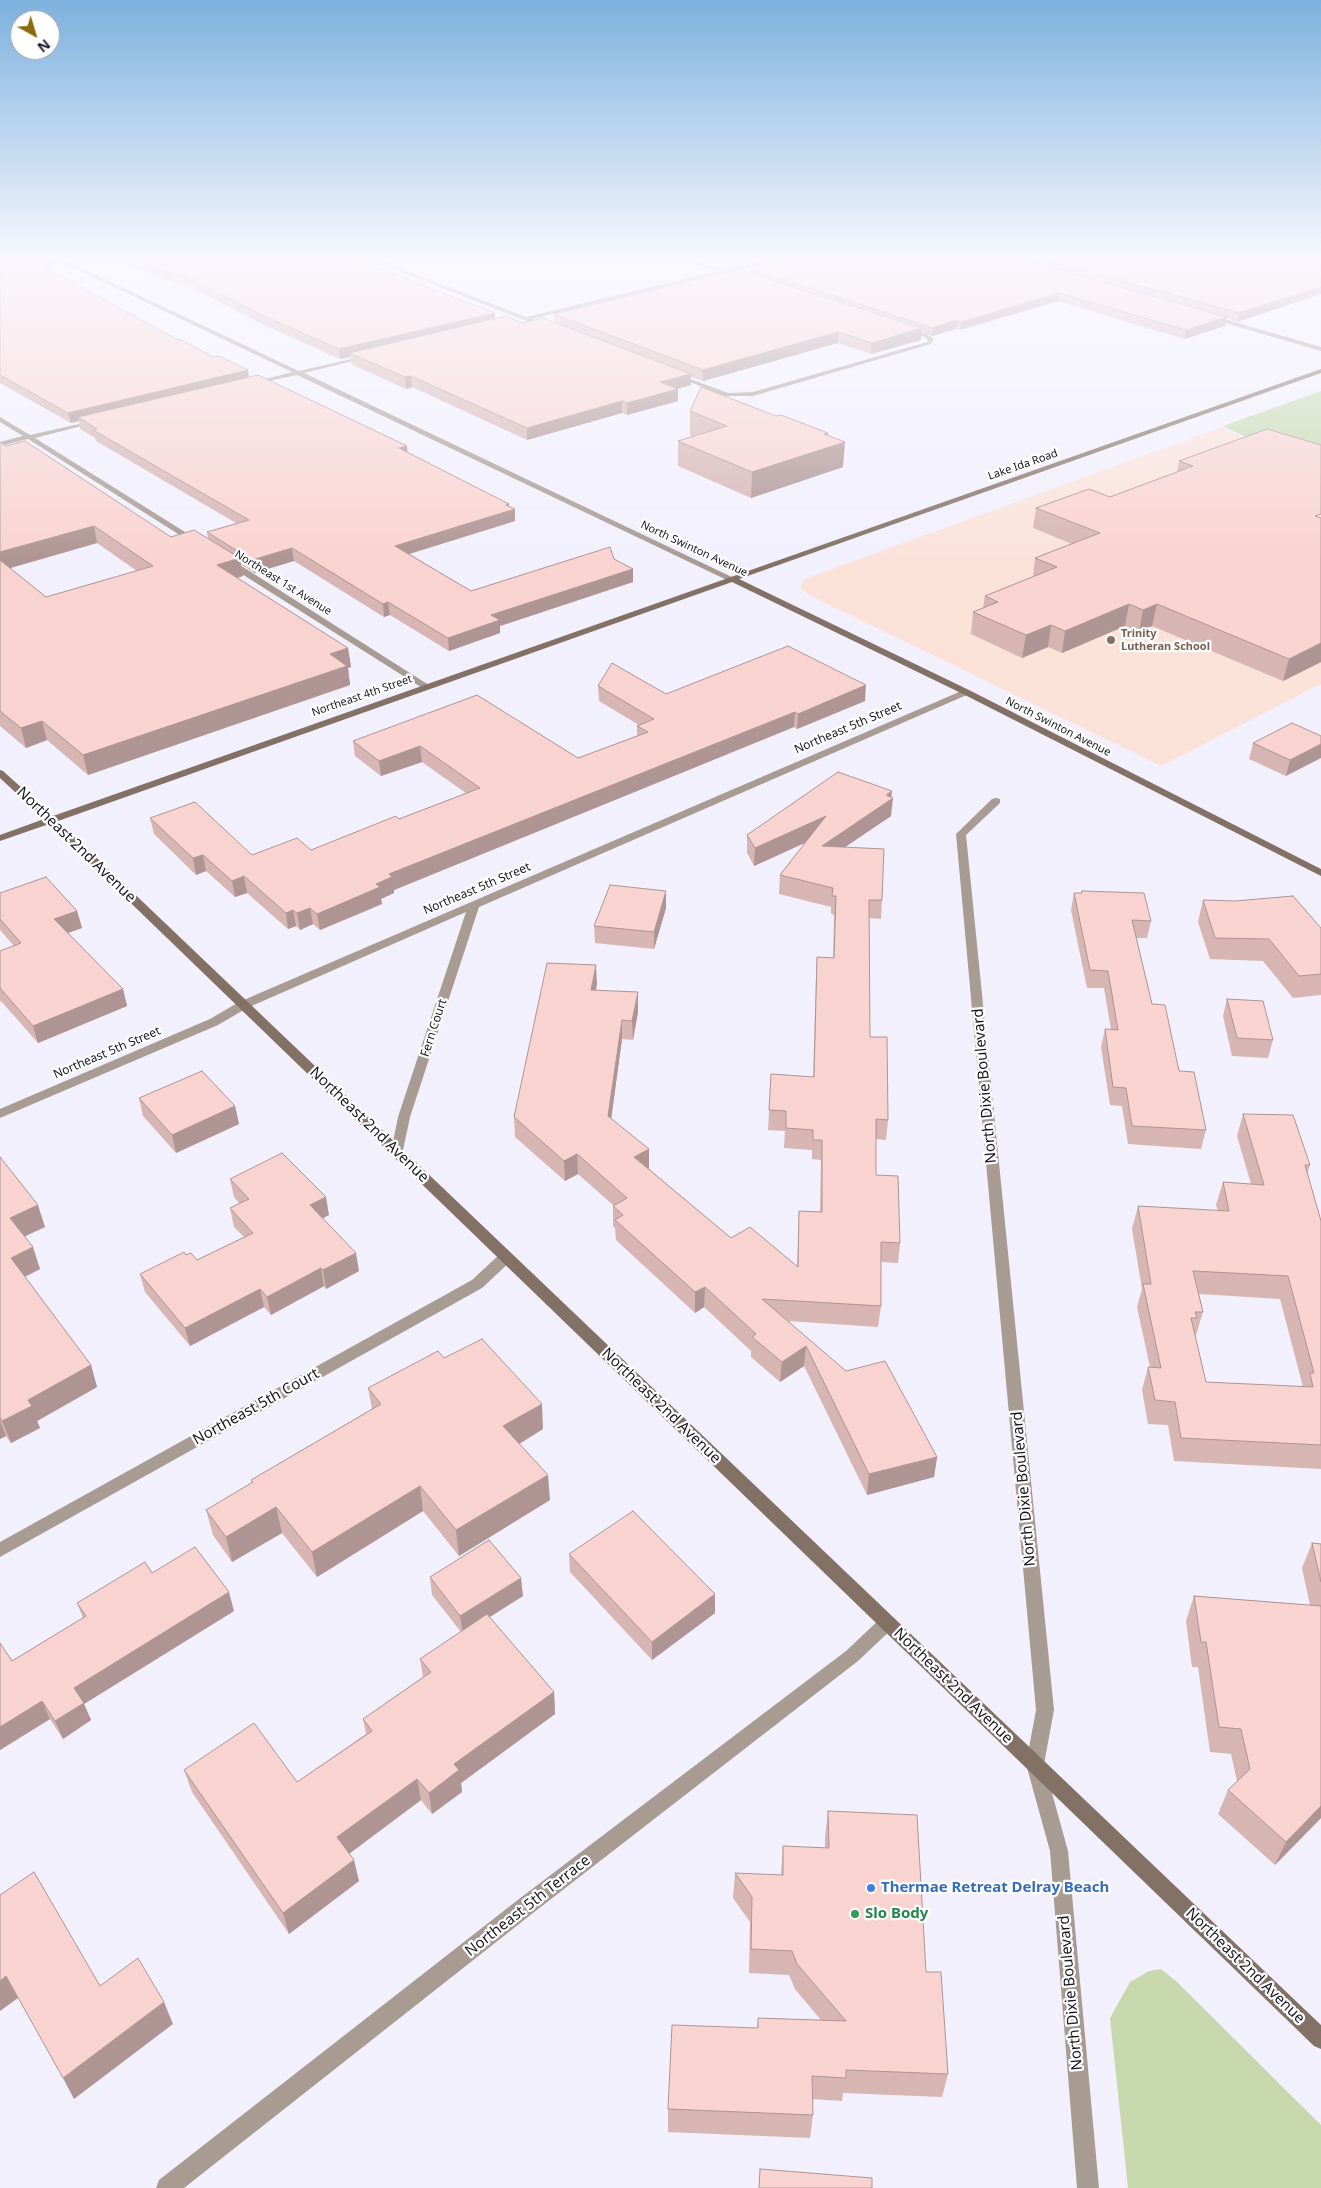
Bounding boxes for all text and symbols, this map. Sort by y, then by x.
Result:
north arrow [10,10,60,60]
text: N [34,35,55,57]
street label: Lake Ida Road [986,447,1060,483]
street label: North Swinton Avenue [638,518,750,580]
street label: Northeast 1st Avenue [232,548,334,618]
place label: Trinity Lutheran School [1121,627,1210,653]
marker: Trinity Lutheran School [1105,634,1117,646]
street label: Northeast 4th Street [310,673,414,719]
street label: North Swinton Avenue [1003,695,1113,759]
street label: Northeast 5th Street [792,699,904,757]
street label: Northeast 2nd Avenue [13,784,139,906]
street label: Northeast 5th Street [421,860,533,918]
street label: Fern Court [418,997,450,1059]
street label: North Dixie Boulevard [969,1008,1001,1164]
street label: Northeast 5th Street [51,1024,163,1082]
street label: Northeast 2nd Avenue [306,1064,432,1186]
street label: Northeast 2nd Avenue [598,1345,724,1467]
street label: Northeast 5th Court [190,1365,322,1449]
street label: North Dixie Boulevard [1008,1411,1040,1567]
street label: Northeast 2nd Avenue [890,1625,1016,1747]
street label: Northeast 5th Terrace [462,1852,594,1960]
place label: Thermae Retreat Delray Beach [881,1879,1109,1897]
marker: Thermae Retreat Delray Beach [865,1882,877,1894]
place label: Slo Body [865,1905,928,1923]
street label: Northeast 2nd Avenue [1182,1905,1308,2027]
marker: Slo Body [849,1908,861,1920]
street label: North Dixie Boulevard [1055,1915,1087,2071]

